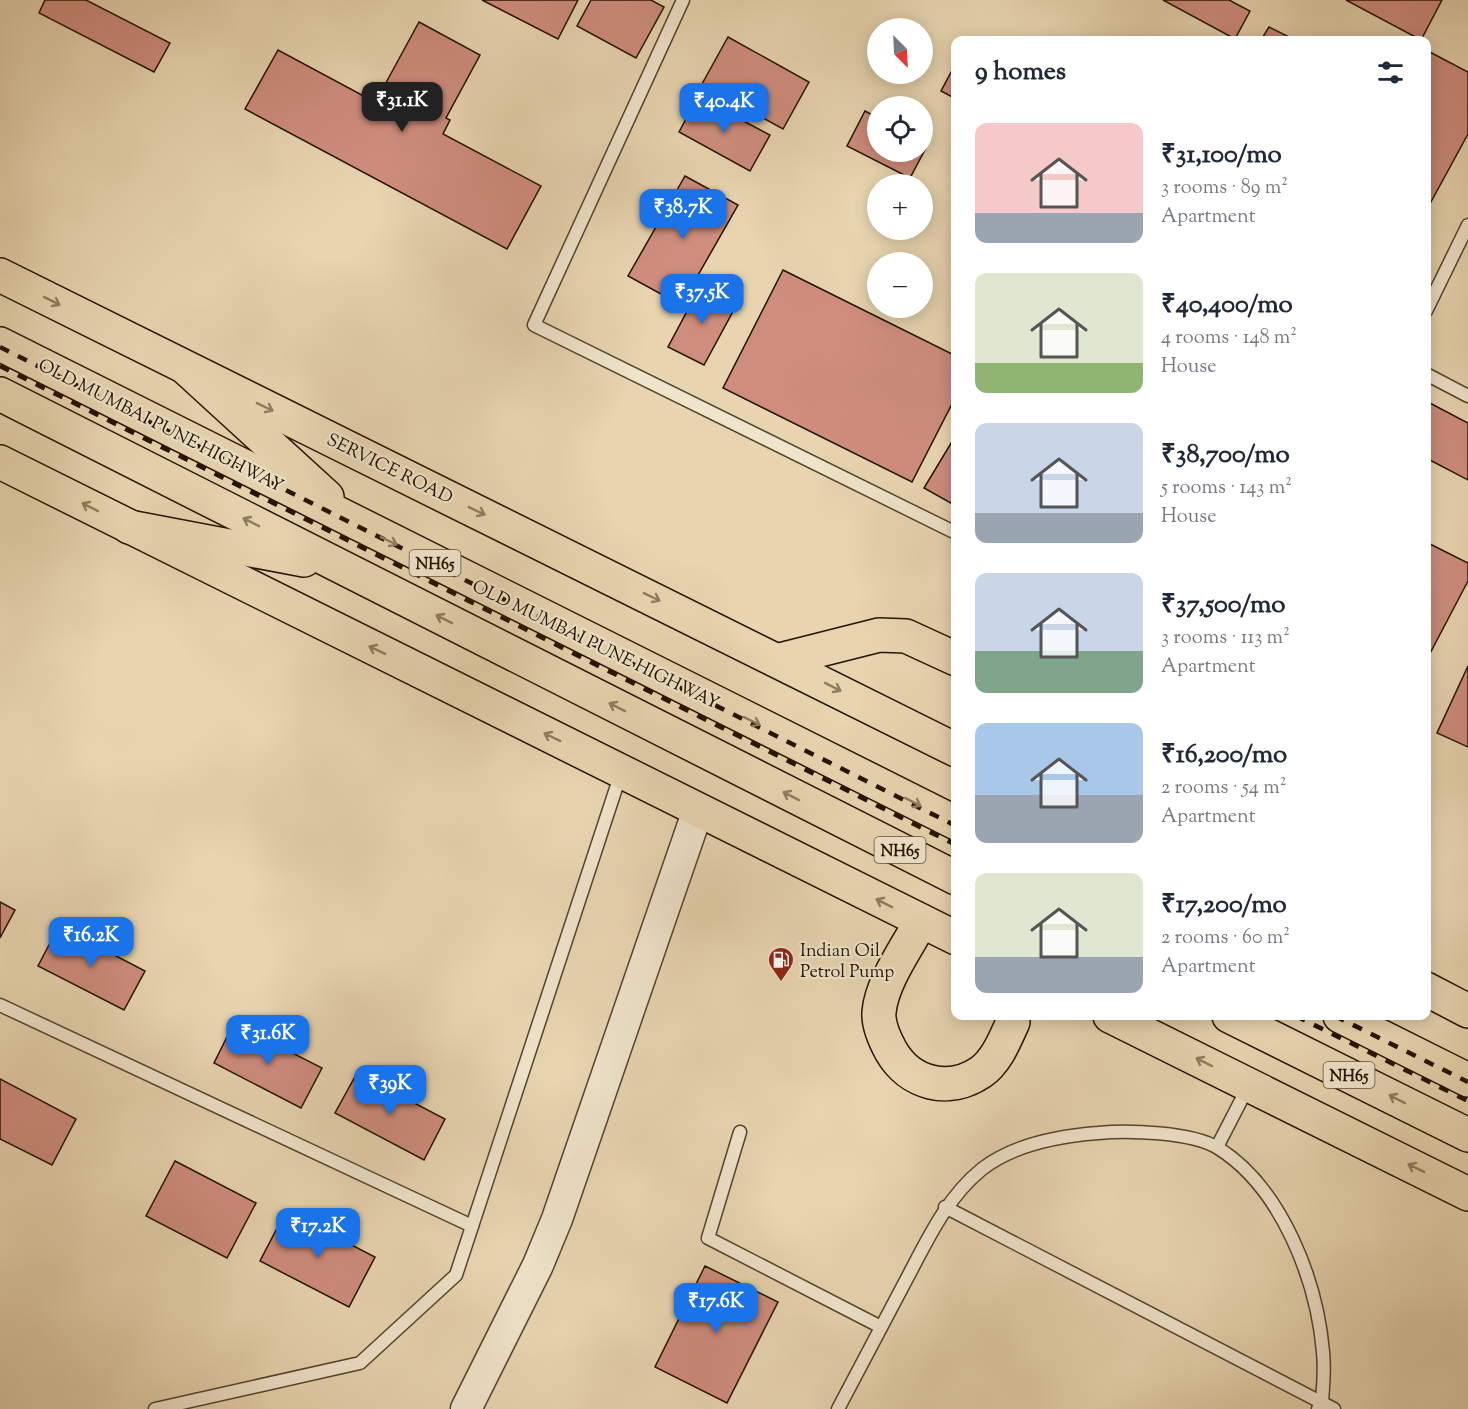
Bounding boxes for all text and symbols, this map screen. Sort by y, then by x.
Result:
north arrow [867,18,933,84]
map controls [867,18,933,318]
text: 9 homes [975,54,1066,91]
icon: filters [1374,56,1407,89]
pin: ₹31.1K [353,82,451,133]
pin: ₹40.4K [675,83,773,134]
text: ₹31.1K [376,87,428,116]
text: ₹40.4K [694,88,754,117]
button: locate [867,96,933,162]
text: ₹31,100/mo [1161,137,1282,174]
icon: home [1023,147,1095,219]
button: + [867,174,933,240]
text: 3 rooms · 89 m² [1161,174,1288,203]
pin: ₹38.7K [634,189,732,240]
text: ₹38.7K [654,194,712,223]
text: Apartment [1161,203,1256,232]
button: − [867,252,933,318]
pin: ₹37.5K [653,274,751,325]
text: ₹37.5K [675,279,729,308]
text: ₹40,400/mo [1161,287,1293,324]
one-way arrow [43,296,61,308]
icon: home [1023,297,1095,369]
text: 4 rooms · 148 m² [1161,324,1297,353]
street label: OLD MUMBAI PUNE HIGHWAY [33,353,288,500]
text: House [1161,353,1216,382]
one-way arrow [255,401,273,413]
street label: SERVICE ROAD [322,428,457,512]
text: ₹38,700/mo [1161,437,1290,474]
icon: home [1023,447,1095,519]
text: 5 rooms · 143 m² [1161,474,1292,503]
one-way arrow [81,501,99,512]
text: House [1161,503,1216,532]
one-way arrow [468,506,486,518]
one-way arrow [242,515,260,527]
one-way arrow [380,535,398,547]
road number: NH65 [410,550,460,576]
street label: OLD MUMBAI PUNE HIGHWAY [467,574,723,717]
text: ₹37,500/mo [1161,587,1286,624]
one-way arrow [643,592,661,604]
icon: home [1023,597,1095,669]
one-way arrow [435,613,453,624]
text: 3 rooms · 113 m² [1161,624,1290,653]
one-way arrow [368,644,386,656]
text: Apartment [1161,653,1256,682]
one-way arrow [823,682,841,693]
one-way arrow [609,701,627,713]
one-way arrow [743,716,761,728]
one-way arrow [543,731,561,742]
text: ₹16,200/mo [1161,737,1287,774]
icon: home [1023,747,1095,819]
text: 2 rooms · 54 m² [1161,774,1286,803]
one-way arrow [783,789,801,801]
one-way arrow [904,796,922,808]
text: Apartment [1161,803,1256,832]
road number: NH65 [874,837,926,863]
text: ₹17,200/mo [1161,887,1287,924]
one-way arrow [876,896,894,908]
icon: home [1023,897,1095,969]
pin: ₹16.2K [42,917,140,968]
text: ₹16.2K [63,922,119,951]
text: 2 rooms · 60 m² [1161,924,1290,953]
place label: Indian Oil Petrol Pump [800,939,894,986]
fuel station icon: Indian Oil Petrol Pump [766,945,796,983]
text: Apartment [1161,953,1256,982]
pin: ₹31.6K [219,1015,317,1066]
text: ₹31.6K [240,1020,296,1049]
one-way arrow [1195,1056,1213,1067]
road number: NH65 [1324,1062,1374,1088]
pin: ₹39K [354,1065,426,1116]
text: ₹39K [368,1070,412,1099]
one-way arrow [1388,1093,1406,1105]
one-way arrow [1407,1161,1425,1173]
pin: ₹17.2K [269,1208,367,1259]
text: ₹17.2K [290,1213,346,1242]
pin: ₹17.6K [667,1283,765,1334]
text: ₹17.6K [688,1288,744,1317]

